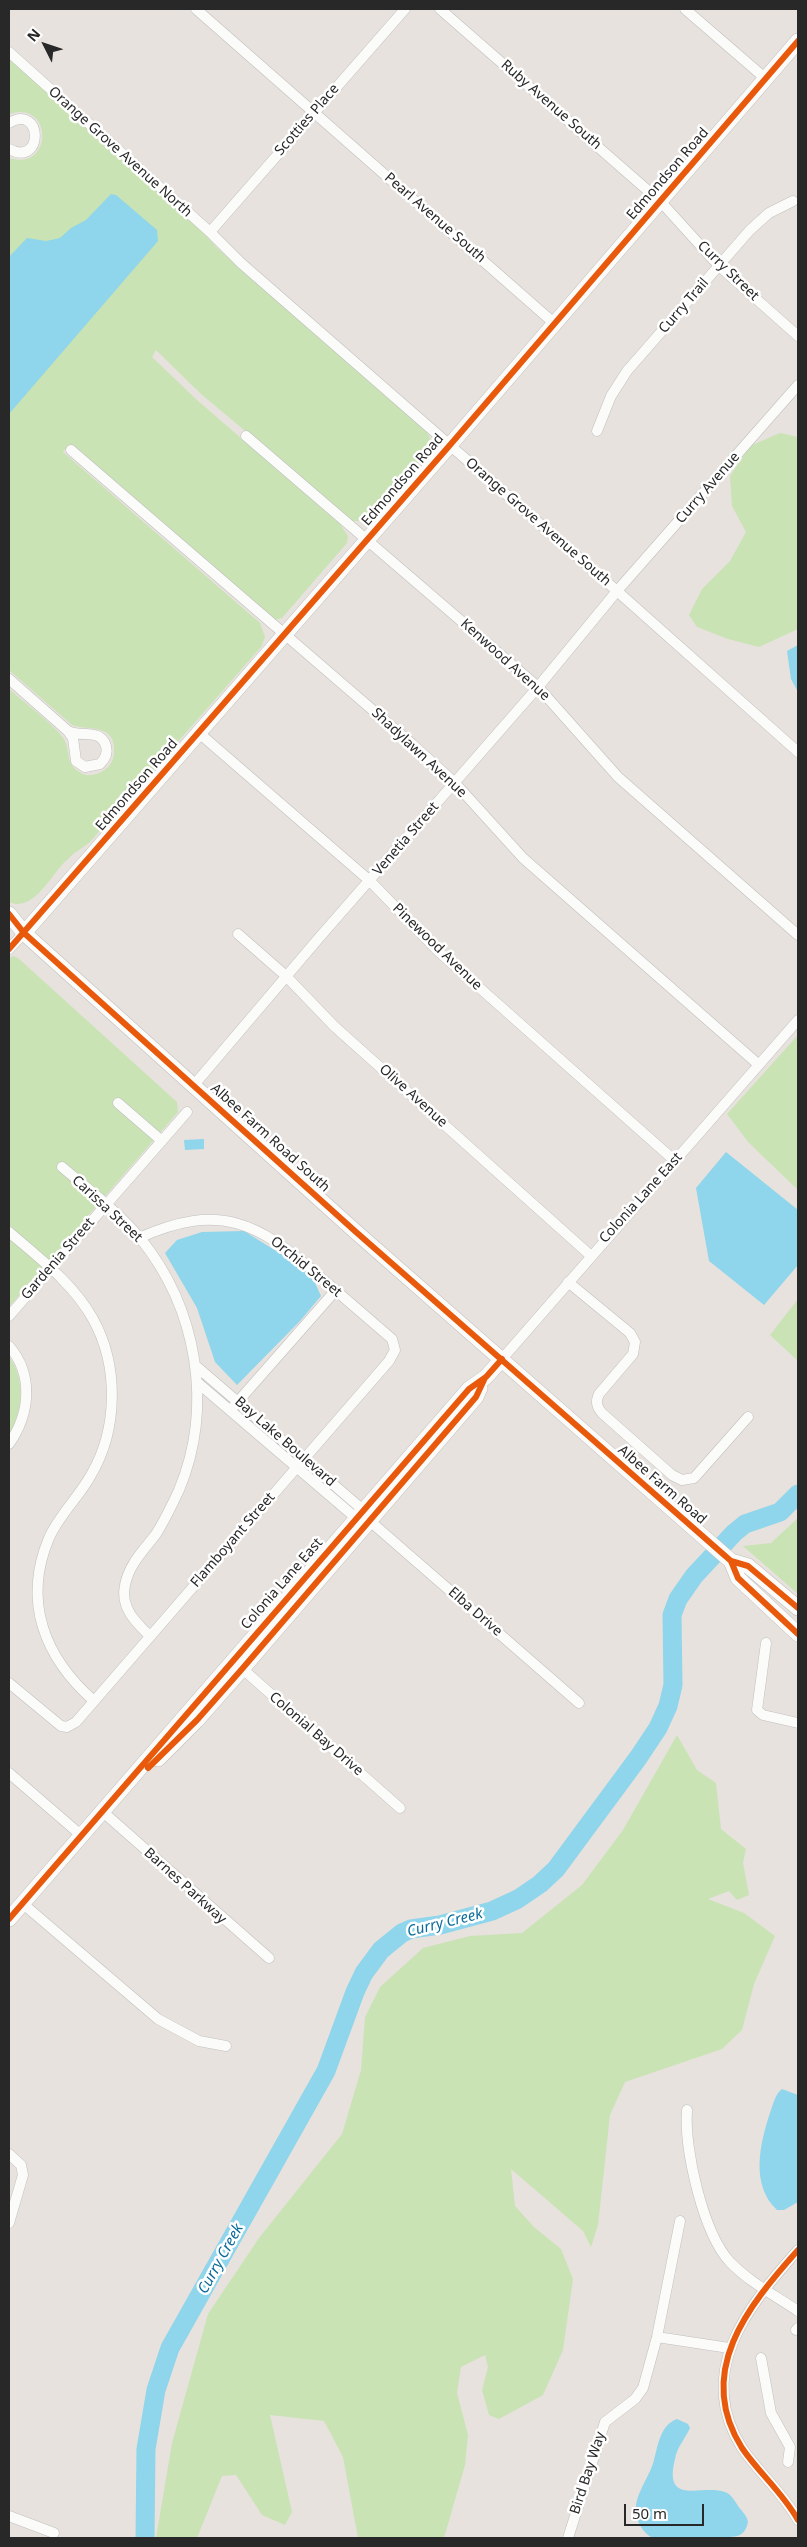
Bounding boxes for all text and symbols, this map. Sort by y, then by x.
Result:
north arrow [20,20,70,70]
text: N [22,24,44,45]
street label: Ruby Avenue South [497,57,605,153]
street label: Scotties Place [271,81,343,159]
street label: Orange Grove Avenue North [45,83,195,221]
street label: Edmondson Road [624,125,712,223]
street label: Pearl Avenue South [381,169,489,267]
street label: Curry Street [694,238,762,304]
street label: Curry Trail [656,275,712,337]
street label: Edmondson Road [359,431,447,529]
street label: Curry Avenue [672,449,744,527]
street label: Orange Grove Avenue South [462,454,614,590]
street label: Kenwood Avenue [457,615,553,705]
street label: Shadylawn Avenue [368,705,470,801]
street label: Edmondson Road [93,736,181,834]
street label: Venetia Street [370,799,442,879]
street label: Pinewood Avenue [389,900,485,994]
street label: Olive Avenue [375,1061,451,1131]
street label: Albee Farm Road South [207,1080,333,1196]
street label: Colonia Lane East [596,1149,686,1247]
street label: Carissa Street [68,1172,146,1246]
street label: Gardenia Street [18,1215,98,1303]
street label: Orchid Street [267,1233,345,1301]
street label: Bay Lake Boulevard [231,1394,339,1490]
street label: Albee Farm Road [614,1442,710,1528]
street label: Flamboyant Street [187,1489,279,1591]
street label: Colonia Lane East [238,1535,326,1633]
street label: Elba Drive [445,1584,505,1640]
street label: Colonial Bay Drive [266,1689,366,1779]
street label: Barnes Parkway [140,1845,230,1927]
water label: Curry Creek [405,1905,485,1941]
water label: Curry Creek [194,2221,248,2297]
street label: Bird Bay Way [567,2430,609,2516]
scale bar [627,2494,707,2526]
text: 50 m [632,2503,667,2523]

